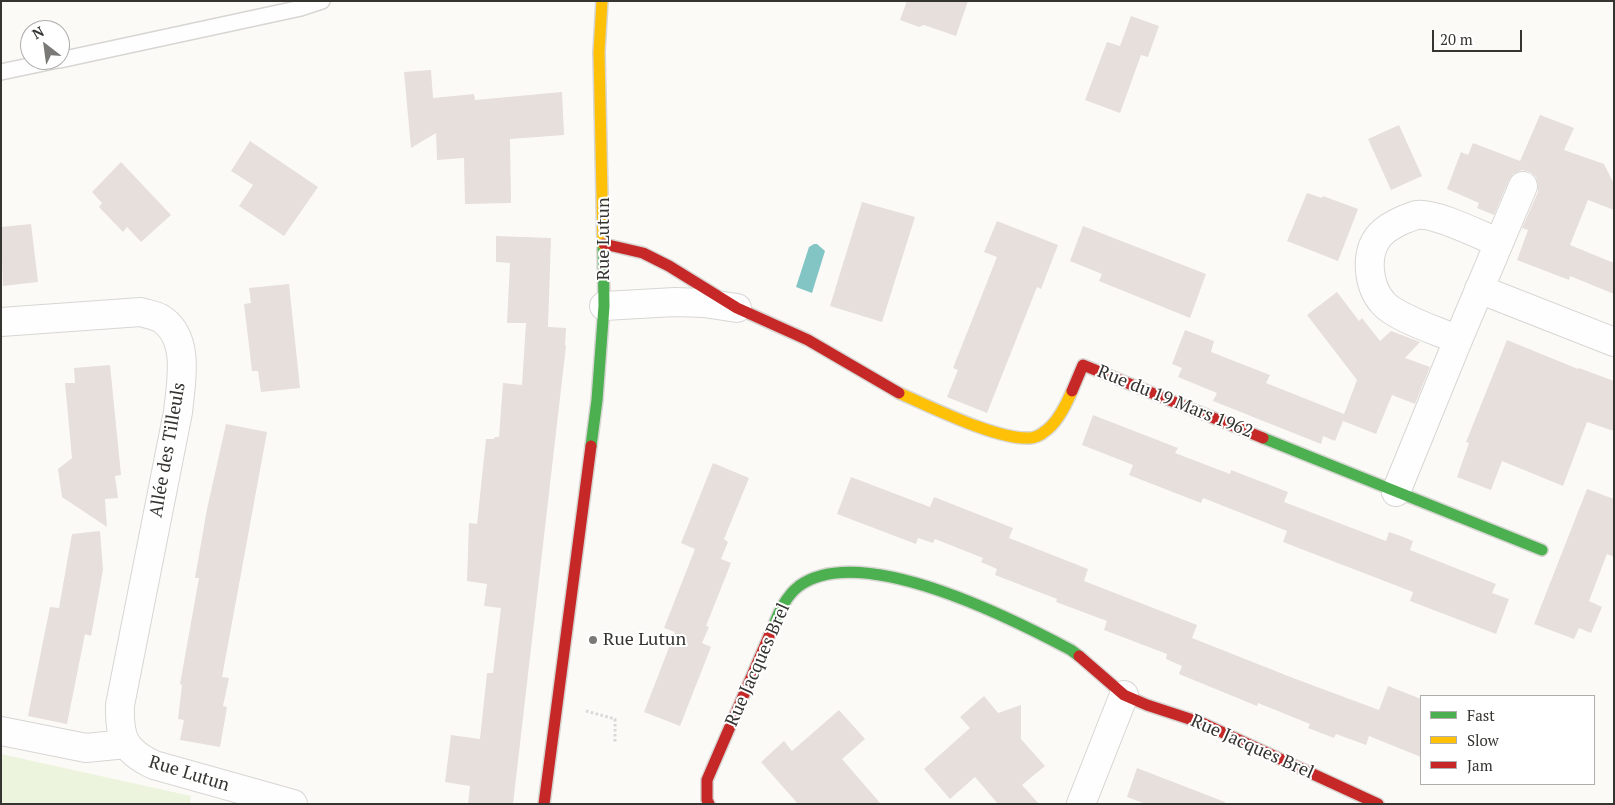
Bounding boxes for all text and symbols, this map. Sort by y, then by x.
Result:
north arrow [20,20,70,70]
scale bar [1435,20,1525,52]
text: N [28,22,47,43]
text: 20 m [1440,29,1473,49]
street label: Rue Lutun [593,197,615,281]
street label: Rue du 19 Mars 1962 [1094,361,1256,443]
street label: Allée des Tilleuls [145,381,191,519]
street label: Rue Jacques Brel [721,600,795,730]
place label: Rue Lutun [603,629,686,651]
marker: Rue Lutun [587,634,599,646]
legend [1420,695,1595,785]
text: Fast [1467,705,1495,725]
street label: Rue Jacques Brel [1187,710,1317,784]
text: Slow [1467,730,1499,750]
street label: Rue Lutun [146,752,232,796]
text: Jam [1467,755,1493,775]

